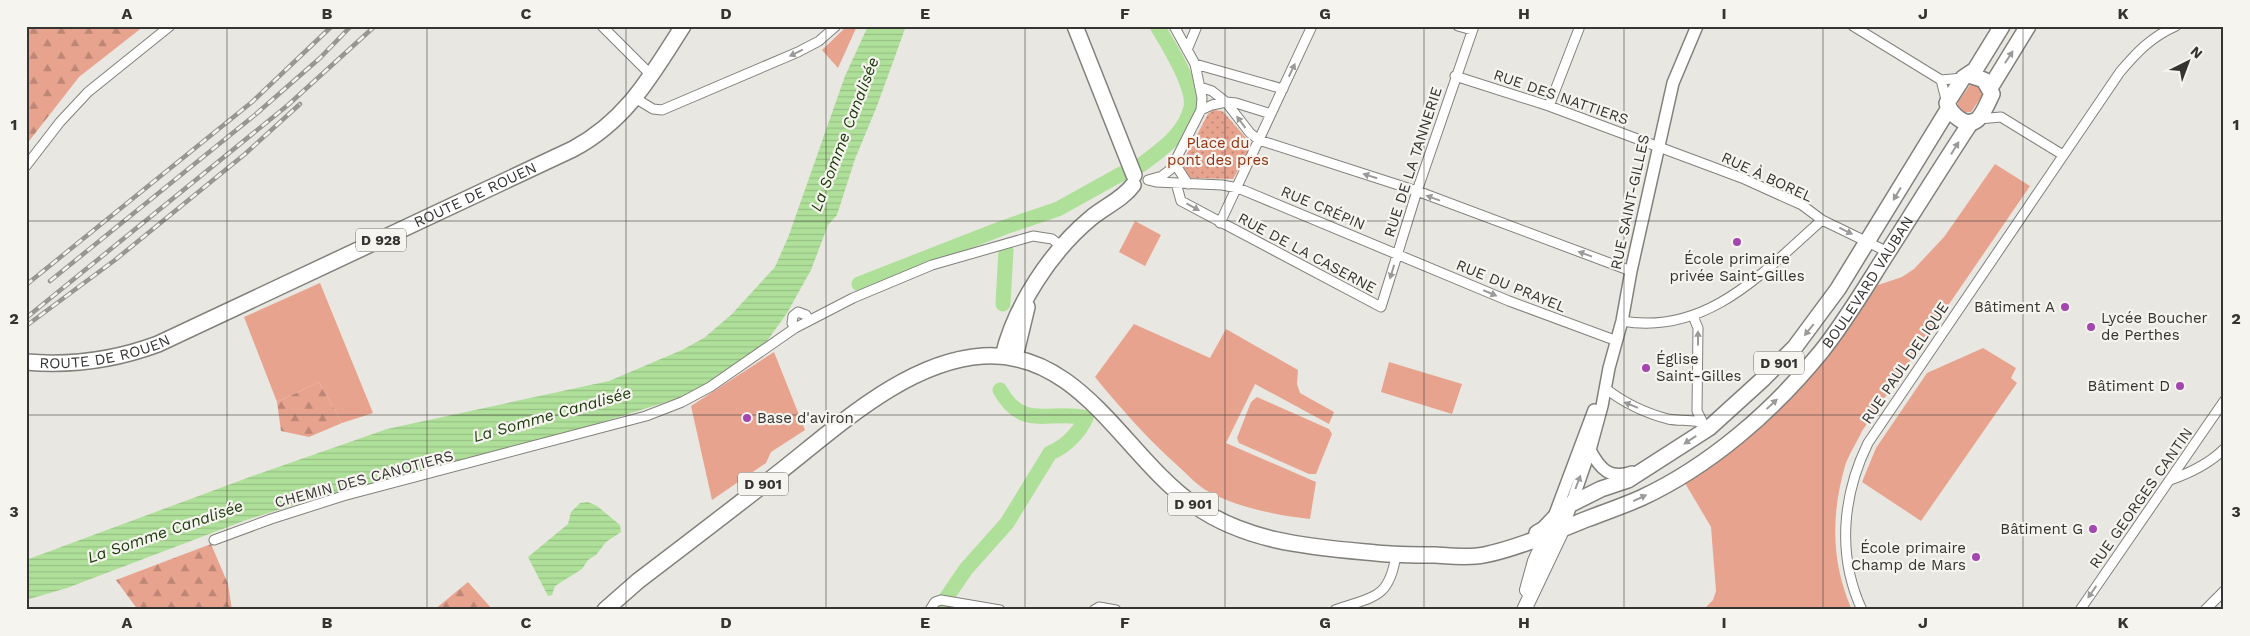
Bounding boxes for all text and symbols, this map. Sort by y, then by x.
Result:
text: A [122,4,133,23]
text: B [322,4,333,23]
text: C [521,4,532,23]
text: D [720,4,732,23]
text: E [920,4,930,23]
text: F [1120,4,1130,23]
text: G [1319,4,1331,23]
text: H [1518,4,1530,23]
text: I [1721,4,1727,23]
text: J [1918,4,1928,23]
text: K [2117,4,2129,23]
north arrow [2162,38,2212,88]
text: N [2187,43,2206,62]
one-way arrow [789,49,803,57]
one-way arrow [2004,50,2013,64]
water label: La Somme Canalisée [806,54,883,214]
one-way arrow [1288,63,1296,77]
street label: RUE DES NATTIERS [1491,65,1631,129]
street label: RUE DE LA TANNERIE [1380,85,1446,239]
text: 1 [11,115,17,134]
text: 1 [2233,115,2239,134]
one-way arrow [1236,116,1247,129]
street label: RUE SAINT-GILLES [1607,133,1653,271]
park label: Place du pont des pres [1167,134,1269,169]
one-way arrow [1950,141,1959,154]
street label: RUE À BOREL [1718,148,1816,206]
street label: ROUTE DE ROUEN [411,158,540,231]
one-way arrow [1363,172,1378,180]
street label: RUE CRÉPIN [1278,182,1368,234]
one-way arrow [1892,187,1901,200]
one-way arrow [1426,193,1440,201]
one-way arrow [1186,203,1199,212]
street label: RUE DE LA CASERNE [1235,209,1379,297]
street label: BOULEVARD VAUBAN [1818,213,1917,352]
one-way arrow [1838,227,1853,235]
road number: D 928 [356,228,406,252]
marker: École primaire privée Saint-Gilles [1731,236,1743,248]
one-way arrow [1578,250,1593,257]
place label: École primaire privée Saint-Gilles [1669,250,1805,285]
street label: RUE DU PRAYEL [1454,256,1568,316]
one-way arrow [1387,264,1395,279]
one-way arrow [1483,290,1497,298]
place label: Bâtiment A [1974,298,2055,316]
street label: RUE PAUL DELIQUE [1858,299,1952,427]
marker: Bâtiment A [2059,301,2071,313]
text: 2 [9,309,19,328]
place label: Lycée Boucher de Perthes [2101,309,2208,344]
text: 2 [2231,309,2241,328]
marker: Lycée Boucher de Perthes [2085,321,2097,333]
one-way arrow [1803,324,1814,337]
one-way arrow [1694,330,1702,346]
street label: ROUTE DE ROUEN [39,331,173,372]
place label: Église Saint-Gilles [1656,350,1742,385]
road number: D 901 [1754,352,1804,374]
marker: Église Saint-Gilles [1640,362,1652,374]
place label: Bâtiment D [2087,377,2170,395]
marker: Bâtiment D [2174,380,2186,392]
water label: La Somme Canalisée [471,383,633,446]
one-way arrow [1765,398,1777,410]
one-way arrow [1624,400,1638,408]
place label: Base d'aviron [757,409,854,427]
marker: Base d'aviron [741,412,753,424]
street label: RUE GEORGES CANTIN [2086,424,2196,572]
one-way arrow [1683,436,1697,445]
street label: CHEMIN DES CANOTIERS [273,446,455,512]
road number: D 901 [738,472,788,496]
one-way arrow [1575,475,1583,489]
road number: D 901 [1168,492,1218,516]
one-way arrow [1633,493,1647,501]
water label: La Somme Canalisée [85,496,246,567]
text: 3 [9,502,19,521]
text: 3 [2231,502,2241,521]
place label: Bâtiment G [2000,520,2083,538]
marker: Bâtiment G [2087,523,2099,535]
place label: École primaire Champ de Mars [1851,539,1966,574]
marker: École primaire Champ de Mars [1970,551,1982,563]
one-way arrow [2087,585,2097,599]
text: A [122,613,133,632]
text: B [322,613,333,632]
text: C [521,613,532,632]
text: D [720,613,732,632]
text: E [920,613,930,632]
text: F [1120,613,1130,632]
text: G [1319,613,1331,632]
text: H [1518,613,1530,632]
text: I [1721,613,1727,632]
text: J [1918,613,1928,632]
text: K [2117,613,2129,632]

